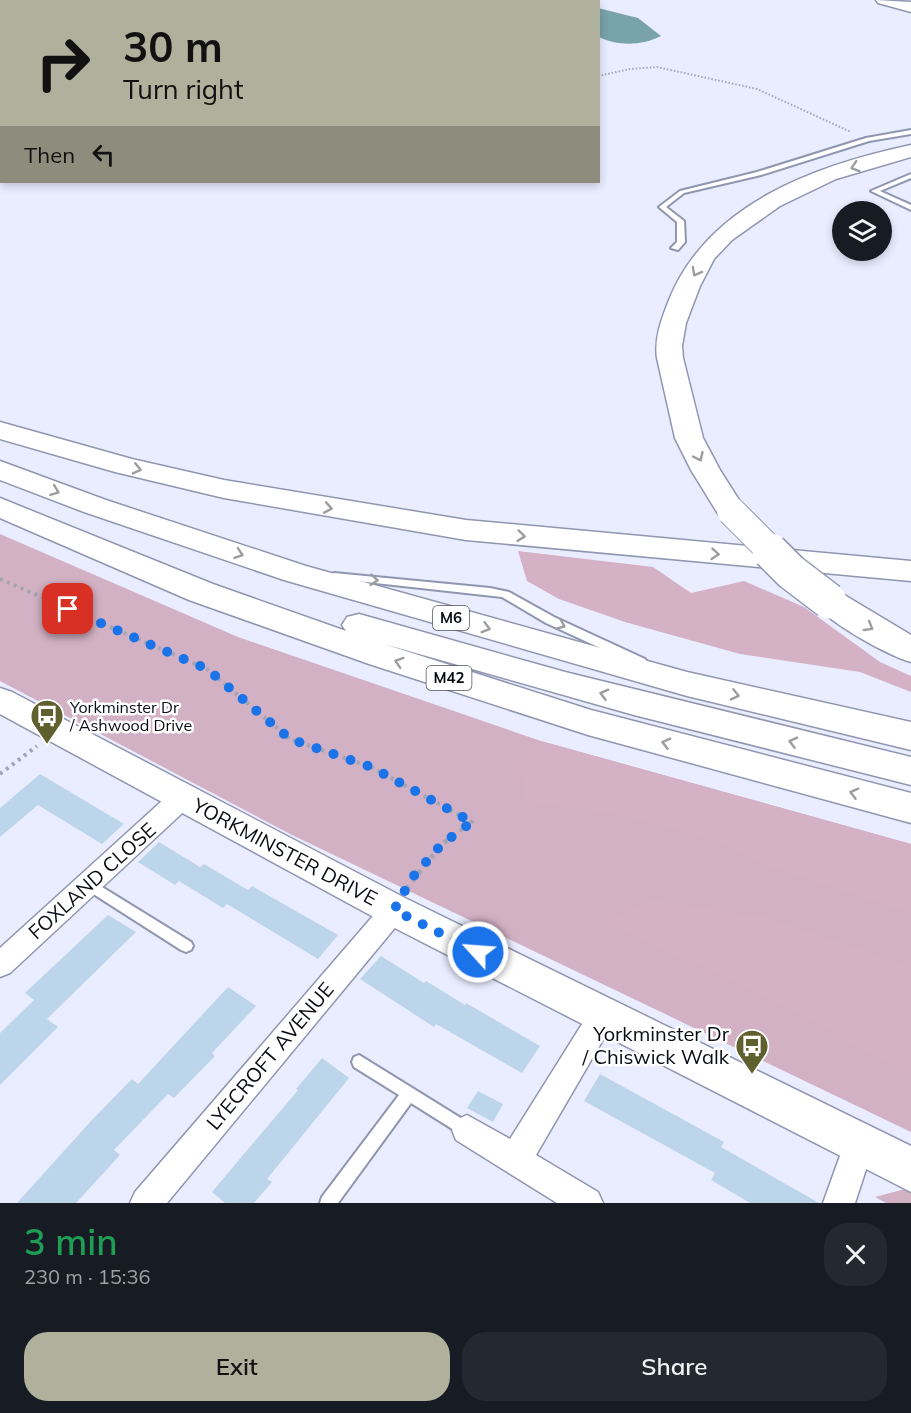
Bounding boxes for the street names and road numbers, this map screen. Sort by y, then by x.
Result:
road number: M6 [433,606,469,630]
road number: M42 [426,666,472,690]
street label: YORKMINSTER DRIVE [188,792,382,911]
street label: FOXLAND CLOSE [23,817,160,944]
street label: LYECROFT AVENUE [201,977,339,1134]

